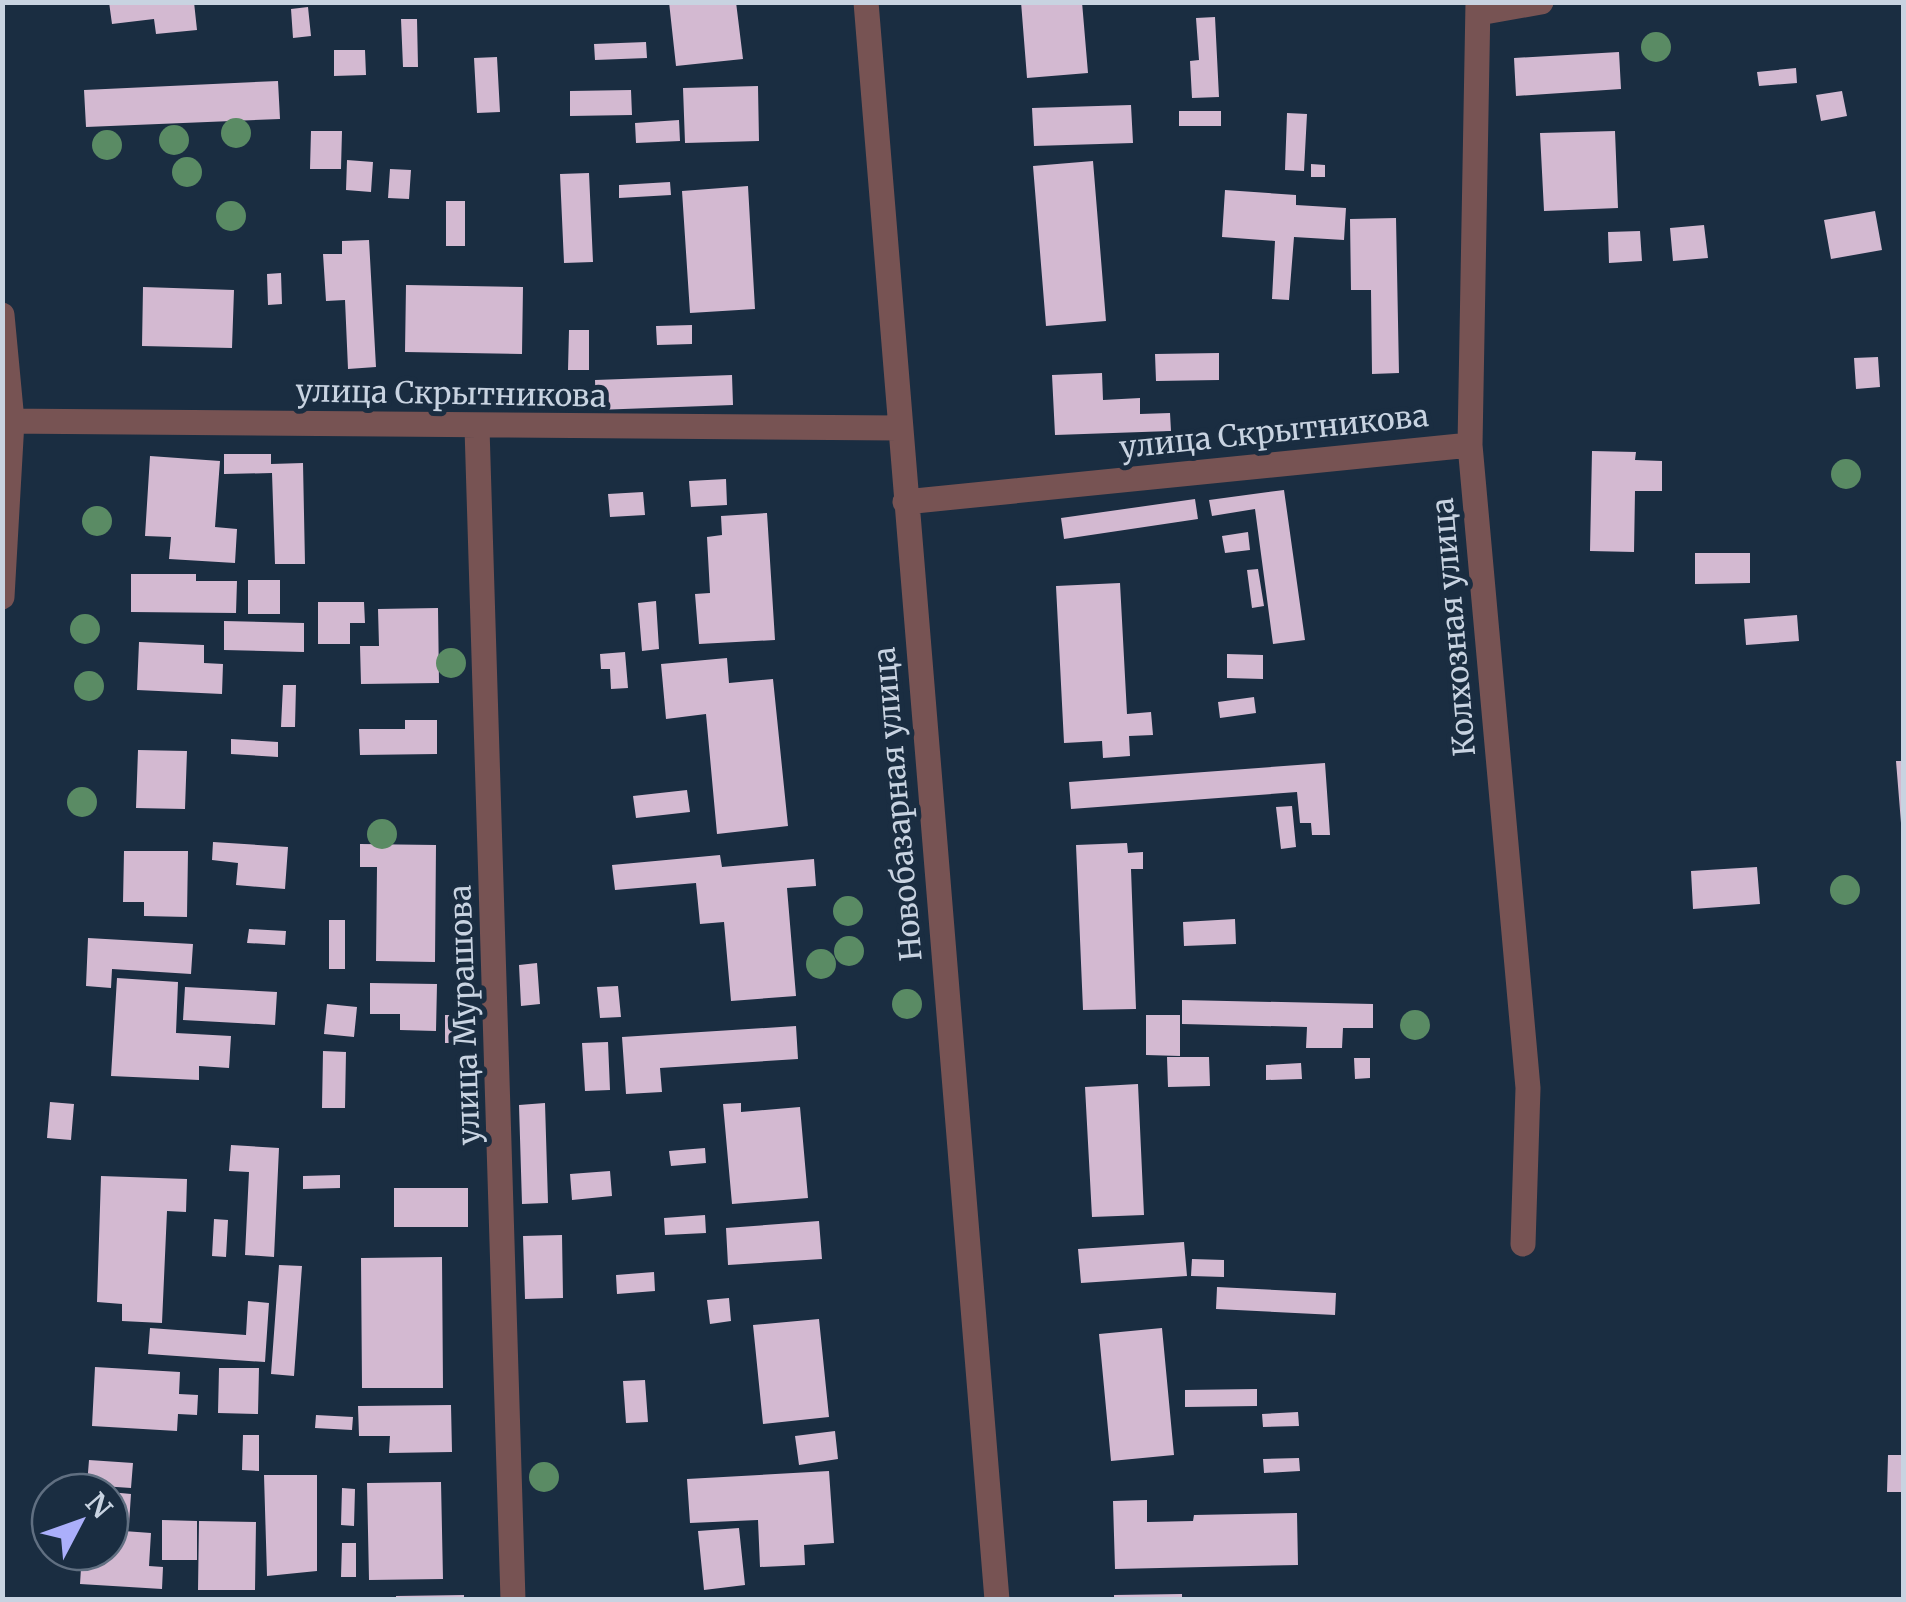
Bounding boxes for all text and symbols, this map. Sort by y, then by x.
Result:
street label: улица Скрытникова [295,371,607,415]
street label: улица Скрытникова [1117,396,1430,466]
street label: Колхозная улица [1423,496,1483,758]
street label: Новобазарная улица [864,646,930,963]
street label: улица Мурашова [440,884,488,1146]
north arrow [30,1472,130,1572]
text: N [78,1485,120,1526]

